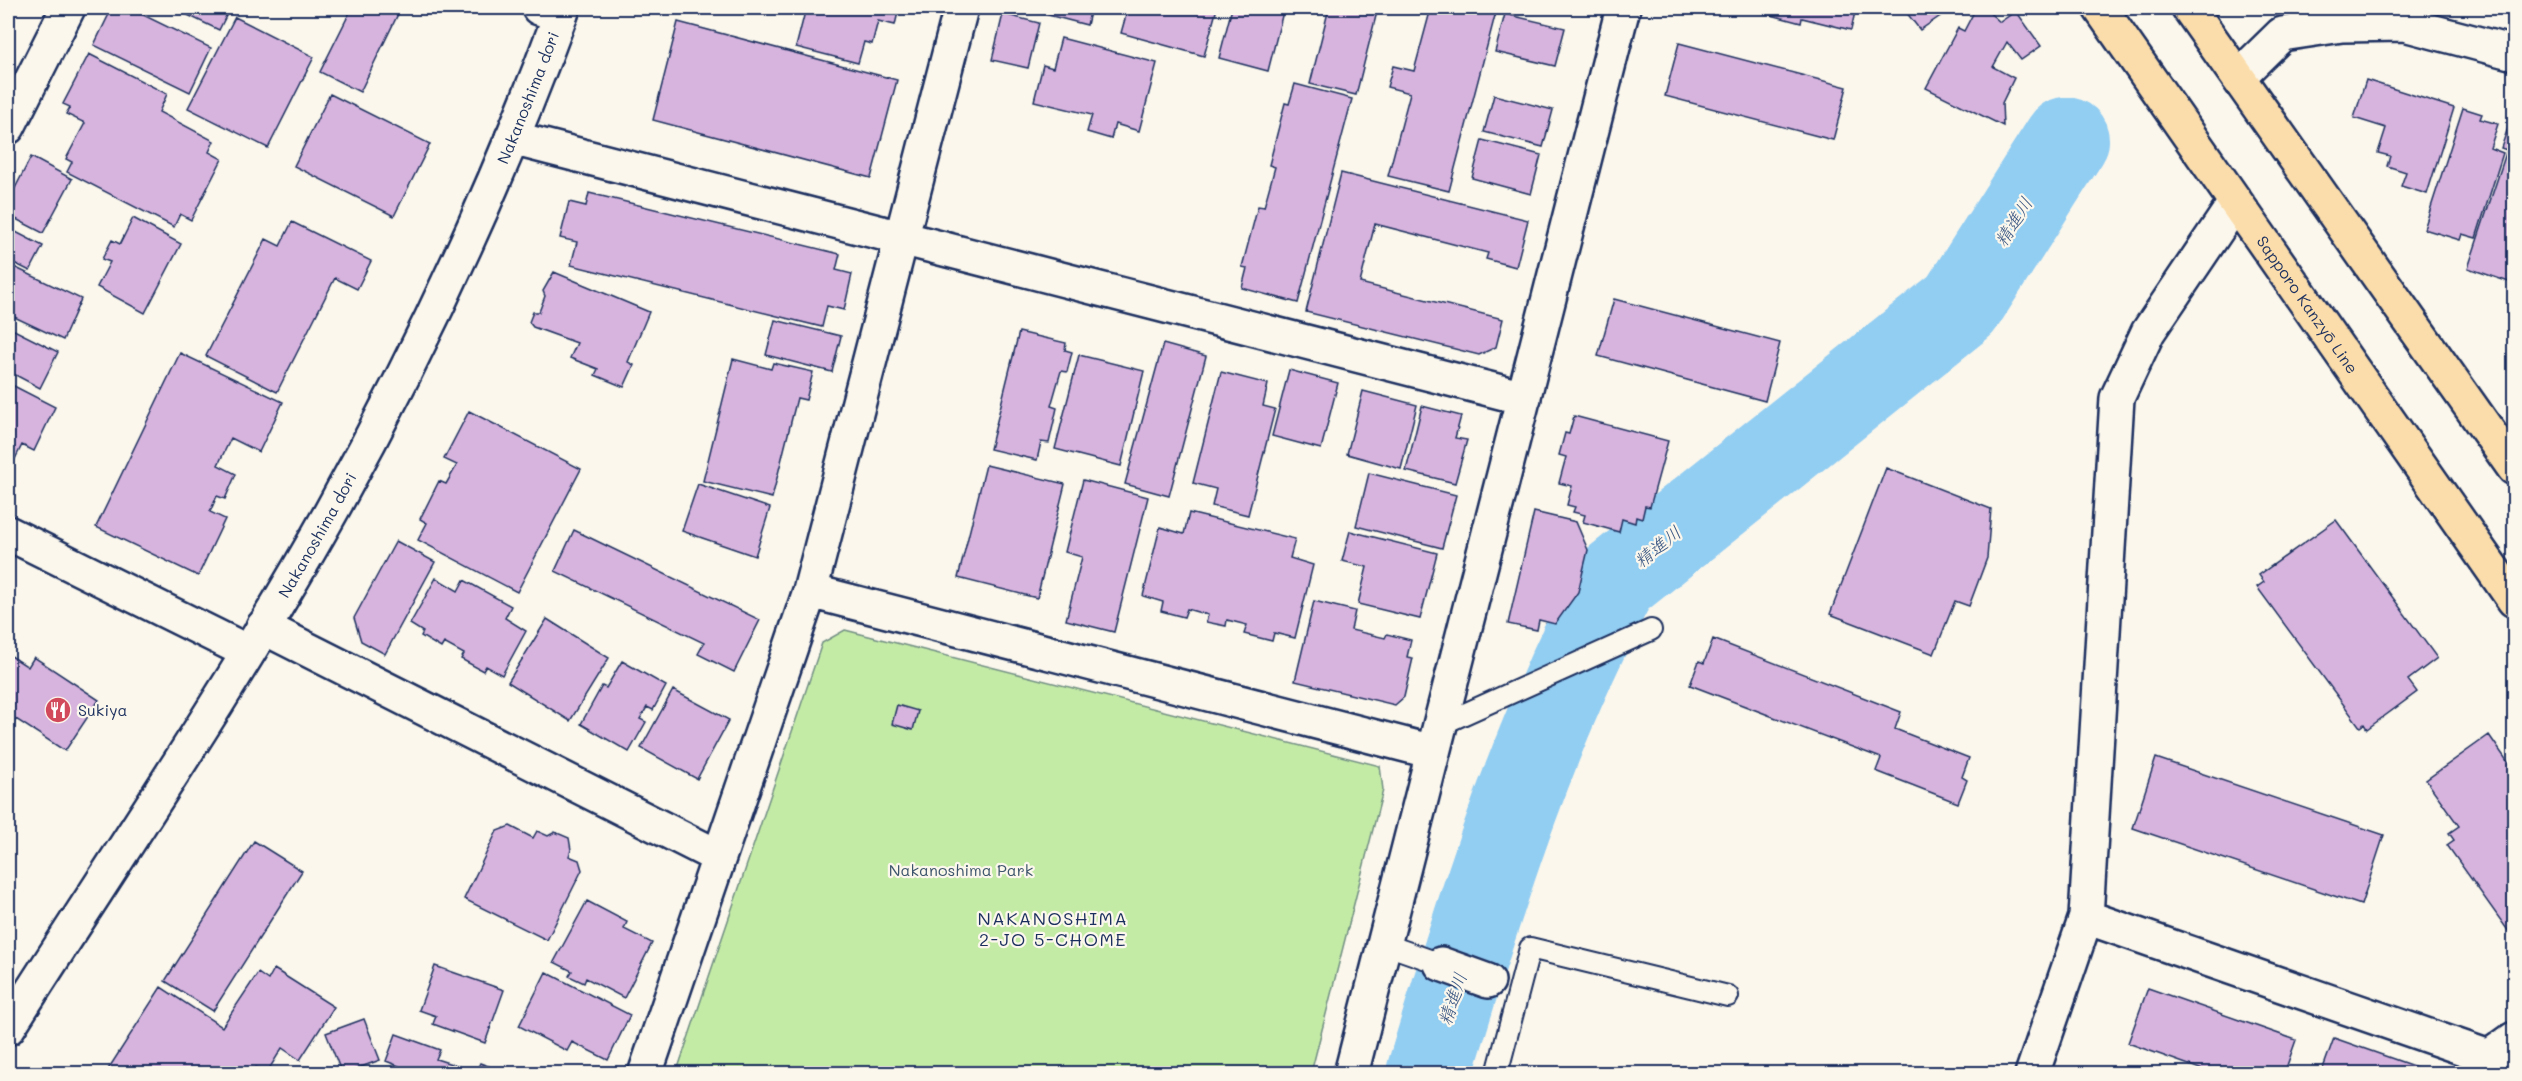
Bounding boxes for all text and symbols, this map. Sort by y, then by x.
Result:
street label: Nakanoshima dori [492,28,563,167]
water label: 精進川 [1989,192,2038,251]
street label: Sapporo Kanzyō Line [2252,231,2363,377]
street label: Nakanoshima dori [273,469,361,601]
water label: 精進川 [1629,520,1686,573]
restaurant icon: Sukiya [43,695,73,725]
place label: Sukiya [78,699,128,720]
park label: Nakanoshima Park [889,859,1033,880]
district label: NAKANOSHIMA 2-JO 5-CHOME [978,906,1128,951]
water label: 精進川 [1432,969,1472,1028]

